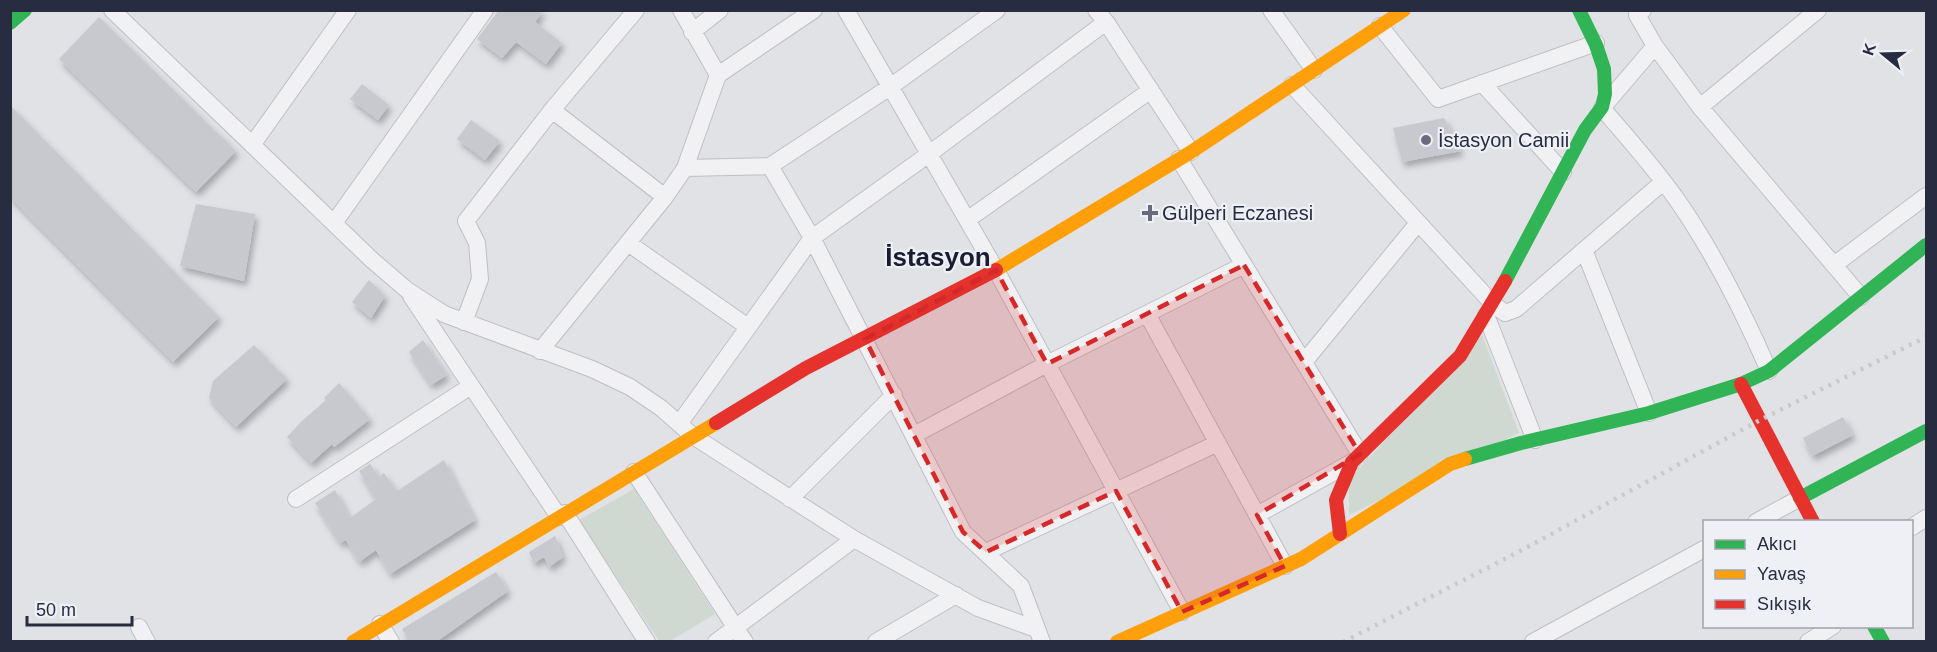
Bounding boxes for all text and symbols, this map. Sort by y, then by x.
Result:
north arrow [1853,24,1913,84]
text: K [1859,41,1879,58]
place label: İstasyon Camii [1438,129,1569,151]
marker: İstasyon Camii [1419,133,1433,147]
place label: Gülperi Eczanesi [1162,202,1313,224]
marker: Gülperi Eczanesi [1143,206,1157,220]
district label: İstasyon [885,242,991,272]
legend [1703,520,1913,628]
text: Akıcı [1757,534,1797,554]
text: Yavaş [1757,564,1806,584]
scale bar [27,589,132,627]
text: Sıkışık [1757,594,1812,614]
text: 50 m [36,600,76,620]

